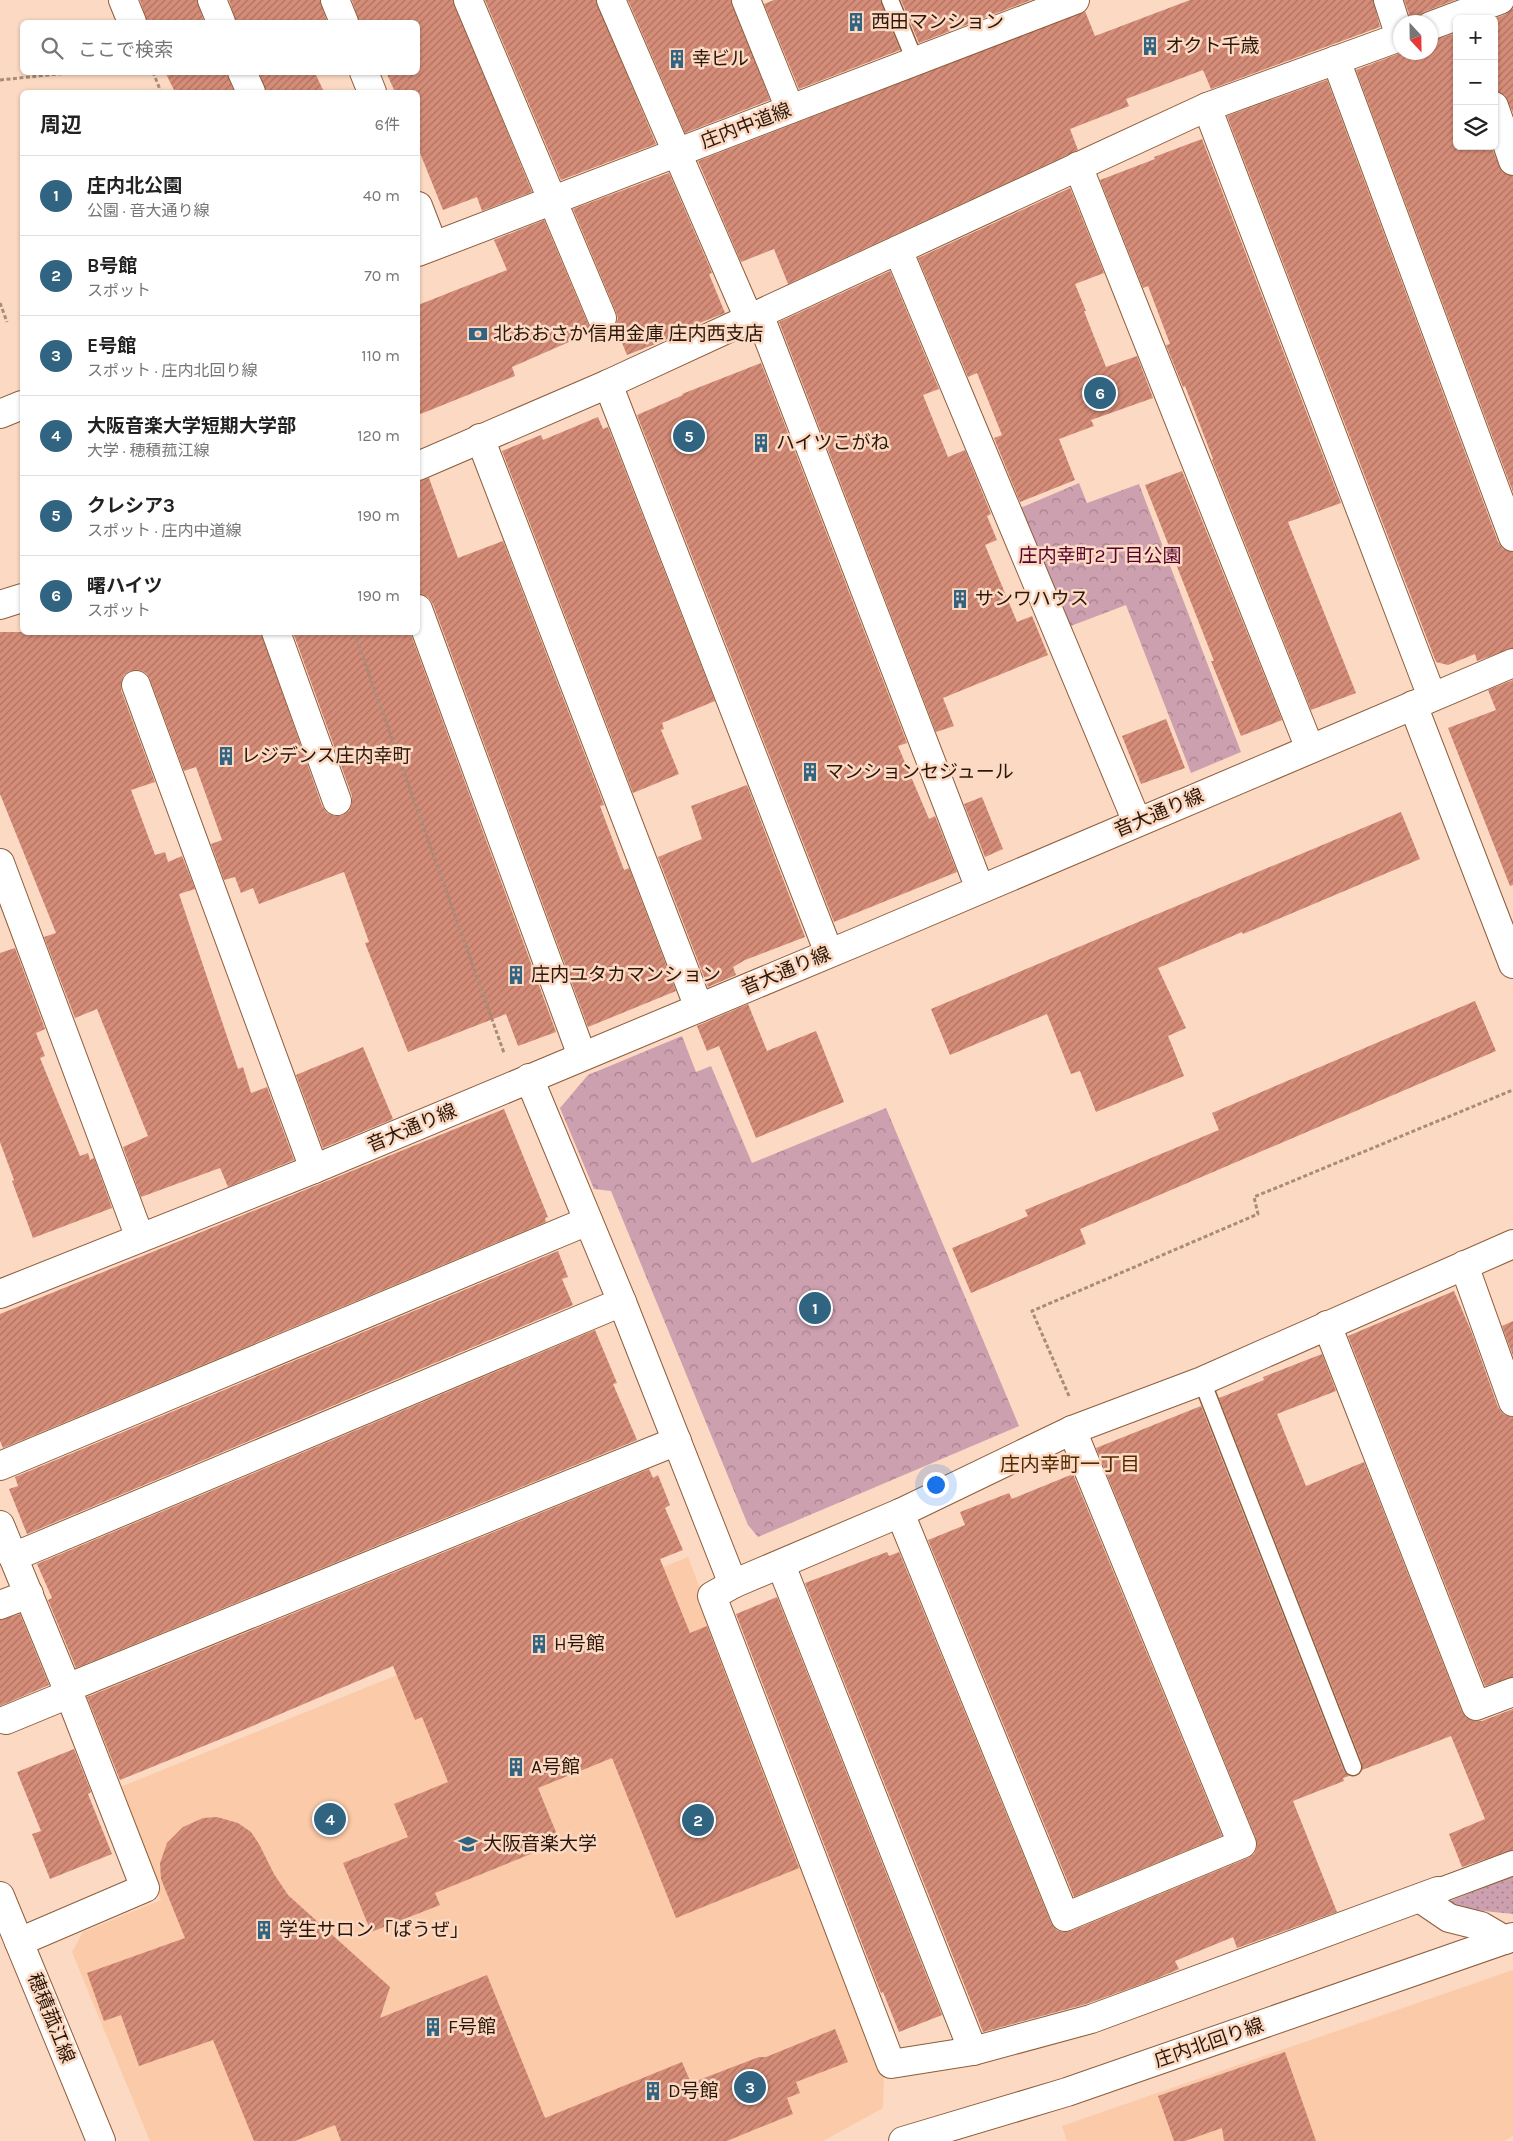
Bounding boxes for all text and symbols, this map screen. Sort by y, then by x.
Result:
building icon: 西田マンション [845,11,867,33]
place label: 西田マンション [871,11,1004,33]
north arrow [1393,15,1438,60]
map controls [1453,15,1498,150]
button: + [1453,15,1498,60]
search box [20,20,420,75]
icon: search [38,34,66,62]
building icon: オクト千歳 [1139,35,1161,57]
place label: オクト千歳 [1165,35,1260,57]
text: ここで検索 [78,39,173,61]
building icon: 幸ビル [666,48,688,70]
place label: 幸ビル [692,48,749,70]
button: − [1453,60,1498,105]
street label: 庄内中道線 [698,99,794,153]
button: layers [1453,105,1498,150]
text: 周辺 [40,113,82,137]
text: 6件 [375,115,400,134]
text: 庄内北公園 [87,175,182,197]
text: 1 [53,186,59,205]
text: 40 m [363,186,400,205]
text: 公園 · 音大通り線 [87,201,209,220]
text: B号館 [87,255,137,277]
text: 2 [51,266,61,285]
text: 70 m [364,266,400,285]
text: スポット [87,281,151,300]
bank icon: 北おおさか信用金庫 庄内西支店 [467,323,489,345]
place label: 北おおさか信用金庫 庄内西支店 [493,323,764,345]
text: E号館 [87,335,136,357]
text: 3 [51,346,61,365]
text: 110 m [361,346,400,365]
text: スポット · 庄内北回り線 [87,361,257,380]
pin: 6 [1084,374,1116,412]
text: 大阪音楽大学短期大学部 [87,415,296,437]
pin: 5 [673,417,705,455]
text: 4 [51,426,61,445]
text: 120 m [357,426,400,445]
building icon: ハイツこがね [750,432,772,454]
place label: ハイツこがね [776,432,890,454]
text: 大学 · 穂積菰江線 [87,441,209,460]
text: クレシア3 [87,495,175,517]
text: 5 [51,506,61,525]
text: 190 m [357,506,400,525]
text: スポット · 庄内中道線 [87,521,241,540]
park label: 庄内幸町2丁目公園 [1018,545,1182,567]
text: 曙ハイツ [87,575,163,597]
text: 6 [51,586,61,605]
text: 190 m [357,586,400,605]
building icon: サンワハウス [949,588,971,610]
place label: サンワハウス [975,588,1089,610]
text: スポット [87,601,151,620]
building icon: レジデンス庄内幸町 [215,745,237,767]
place label: レジデンス庄内幸町 [241,745,412,767]
building icon: マンションセジュール [799,761,821,783]
place label: マンションセジュール [825,761,1014,783]
street label: 音大通り線 [1111,784,1207,842]
street label: 音大通り線 [738,942,834,1000]
building icon: 庄内ユタカマンション [505,964,527,986]
place label: 庄内ユタカマンション [531,964,721,986]
street label: 音大通り線 [364,1099,460,1157]
pin: 1 [799,1289,831,1327]
district label: 庄内幸町一丁目 [1000,1453,1140,1476]
your location [923,1472,949,1498]
building icon: H号館 [528,1633,550,1655]
place label: H号館 [554,1633,605,1655]
building icon: A号館 [505,1756,527,1778]
place label: A号館 [531,1756,580,1778]
pin: 4 [314,1800,346,1838]
pin: 2 [682,1801,714,1839]
school or university icon: 大阪音楽大学 [457,1833,479,1855]
place label: 大阪音楽大学 [483,1833,597,1855]
building icon: 学生サロン「ぱうぜ」 [253,1919,275,1941]
place label: 学生サロン「ぱうぜ」 [279,1919,469,1941]
street label: 穂積菰江線 [23,1970,79,2066]
street label: 庄内北回り線 [1152,2014,1266,2072]
building icon: F号館 [422,2016,444,2038]
place label: F号館 [448,2016,496,2038]
pin: 3 [734,2068,766,2106]
building icon: D号館 [642,2080,664,2102]
place label: D号館 [668,2080,719,2102]

